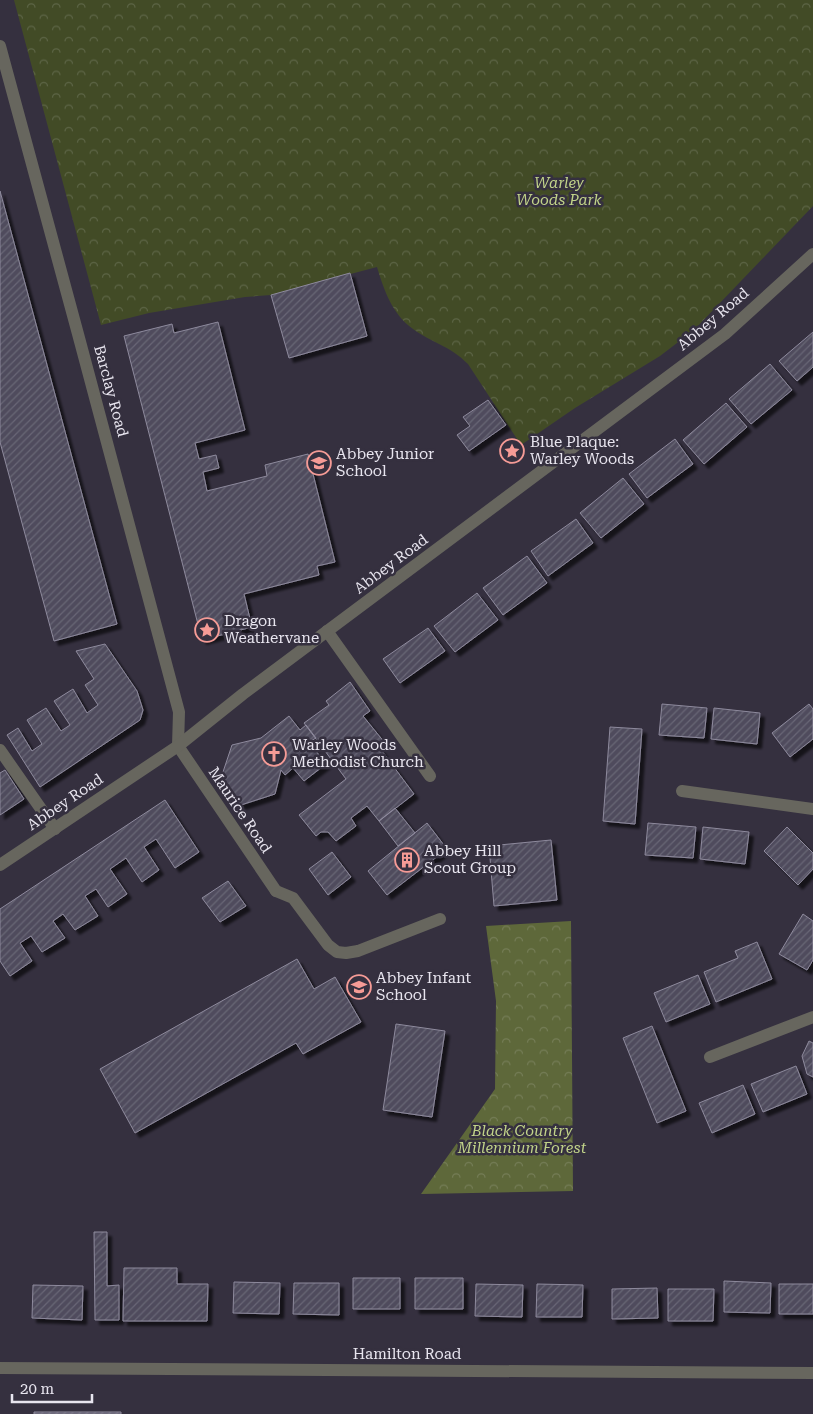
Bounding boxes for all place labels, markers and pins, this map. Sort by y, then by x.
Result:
place label: Blue Plaque: Warley Woods [530,433,634,468]
place icon: Blue Plaque: Warley Woods [499,438,525,464]
place label: Abbey Junior School [336,445,434,480]
school or university icon: Abbey Junior School [306,450,332,476]
place label: Dragon Weathervane [224,612,319,647]
place icon: Dragon Weathervane [194,617,220,643]
place label: Warley Woods Methodist Church [292,736,424,771]
church icon: Warley Woods Methodist Church [261,741,287,767]
place label: Abbey Hill Scout Group [424,842,516,877]
building icon: Abbey Hill Scout Group [394,847,420,873]
place label: Abbey Infant School [376,969,472,1004]
school or university icon: Abbey Infant School [346,974,372,1000]

